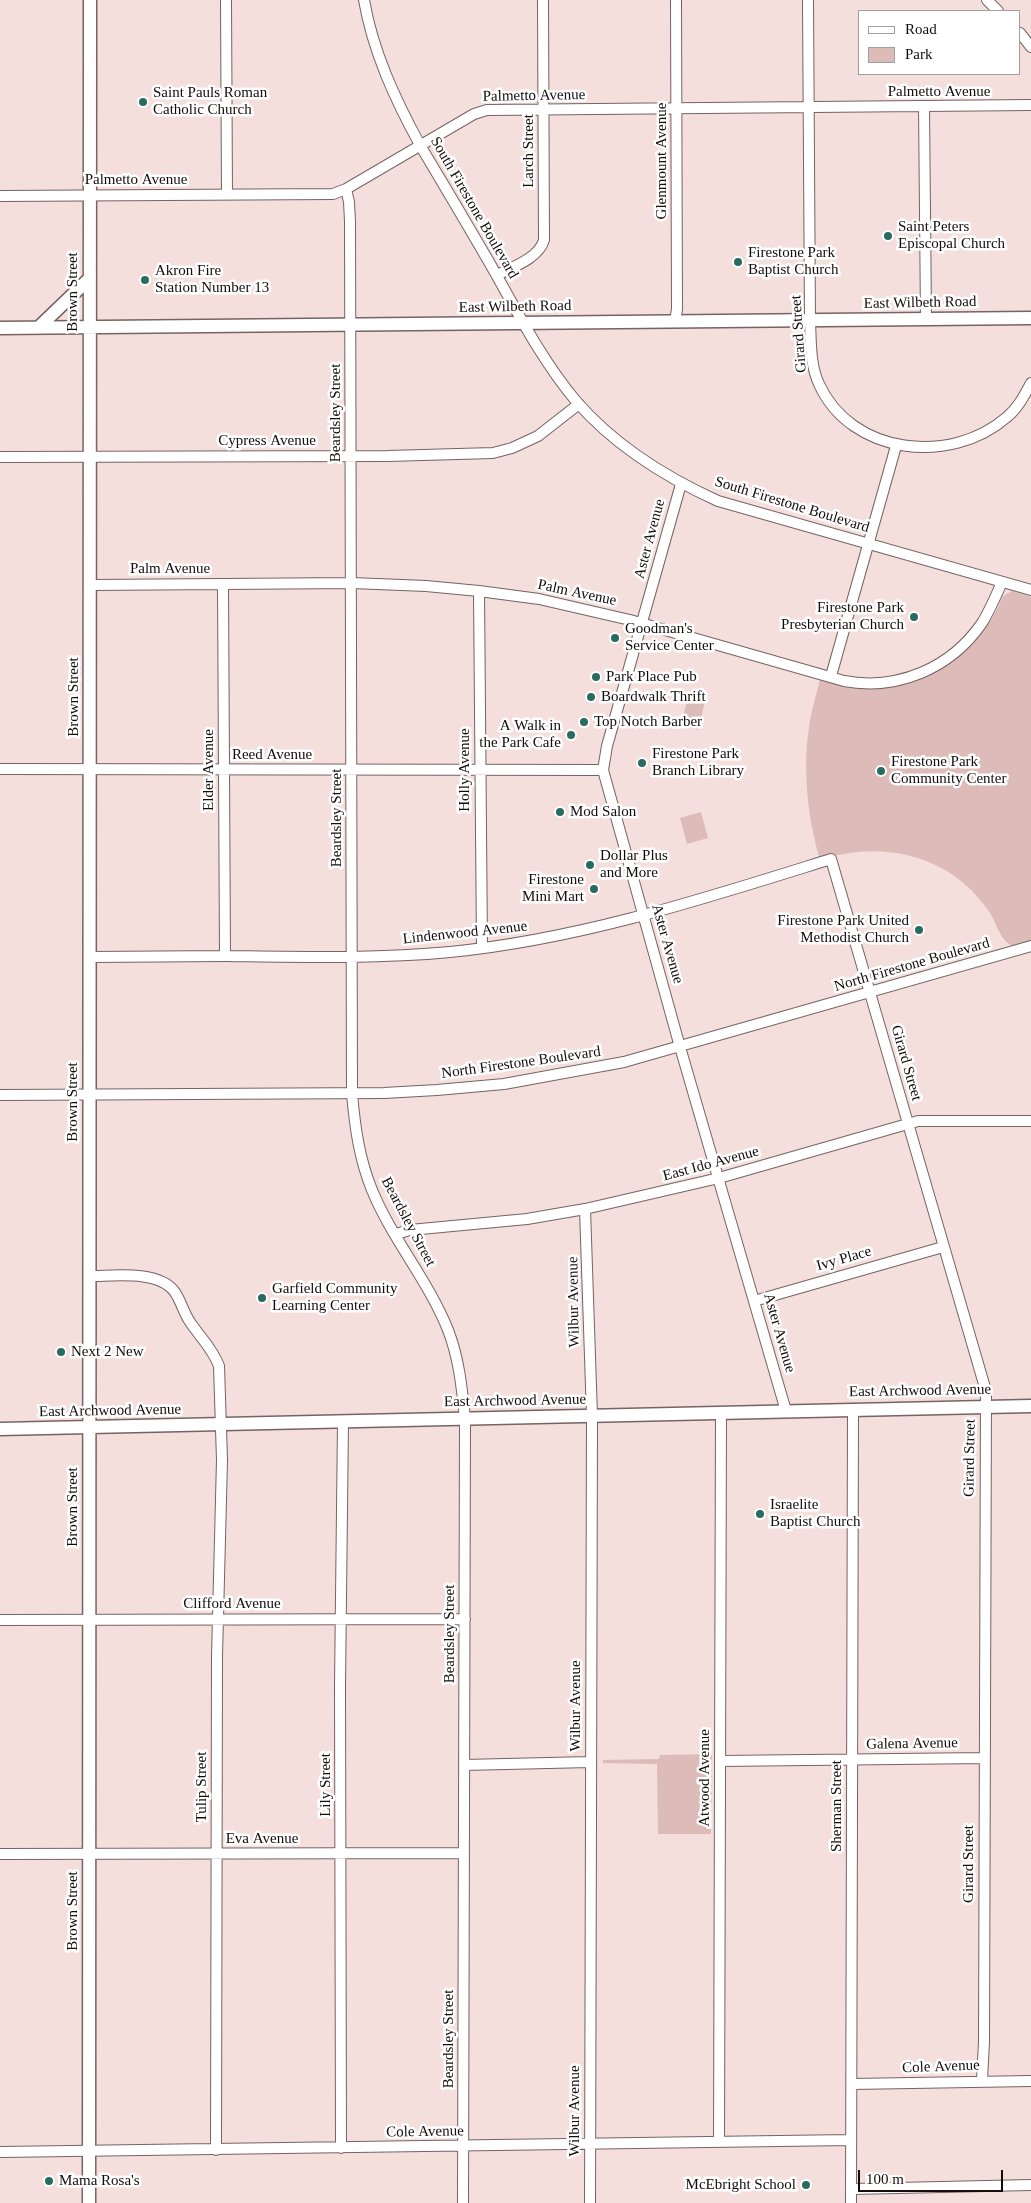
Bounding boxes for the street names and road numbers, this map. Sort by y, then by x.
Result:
street label: Palmetto Avenue [888,83,990,101]
street label: Palmetto Avenue [483,86,585,106]
street label: Glenmount Avenue [653,103,671,219]
street label: Larch Street [520,114,538,188]
street label: South Firestone Boulevard [426,134,522,282]
street label: Palmetto Avenue [85,171,187,189]
street label: Brown Street [64,252,82,332]
street label: East Wilbeth Road [863,293,977,313]
street label: Girard Street [787,295,811,373]
street label: East Wilbeth Road [458,297,572,317]
street label: Beardsley Street [327,364,345,462]
street label: Cypress Avenue [218,432,316,450]
street label: South Firestone Boulevard [712,473,872,537]
street label: Aster Avenue [631,497,669,581]
street label: Palm Avenue [130,560,210,578]
street label: Palm Avenue [536,576,618,610]
street label: Brown Street [65,657,83,737]
street label: Holly Avenue [456,728,474,812]
street label: Elder Avenue [200,729,218,811]
street label: Reed Avenue [232,746,312,764]
street label: Beardsley Street [328,769,346,867]
street label: Aster Avenue [647,902,687,986]
street label: Lindenwood Avenue [402,918,528,948]
street label: North Firestone Boulevard [832,934,992,996]
street label: Girard Street [887,1023,925,1103]
street label: North Firestone Boulevard [440,1043,602,1083]
street label: Brown Street [64,1062,82,1142]
street label: East Ido Avenue [661,1143,761,1185]
street label: Beardsley Street [377,1174,439,1270]
street label: Ivy Place [814,1243,874,1275]
street label: Wilbur Avenue [564,1256,584,1348]
street label: Aster Avenue [759,1291,799,1375]
street label: East Archwood Avenue [849,1381,991,1401]
street label: East Archwood Avenue [444,1391,586,1411]
street label: East Archwood Avenue [39,1401,181,1421]
street label: Girard Street [960,1419,980,1497]
street label: Brown Street [64,1467,82,1547]
street label: Beardsley Street [441,1585,459,1683]
street label: Clifford Avenue [183,1595,281,1613]
street label: Wilbur Avenue [567,1660,585,1752]
street label: Atwood Avenue [696,1729,714,1827]
street label: Galena Avenue [866,1734,958,1754]
street label: Tulip Street [193,1752,211,1822]
street label: Lily Street [317,1753,335,1817]
street label: Sherman Street [828,1760,846,1852]
street label: Girard Street [960,1825,978,1903]
street label: Eva Avenue [226,1830,298,1848]
street label: Brown Street [64,1871,82,1951]
street label: Beardsley Street [440,1990,458,2088]
street label: Cole Avenue [902,2057,980,2077]
street label: Wilbur Avenue [566,2065,584,2157]
street label: Cole Avenue [386,2122,464,2142]

